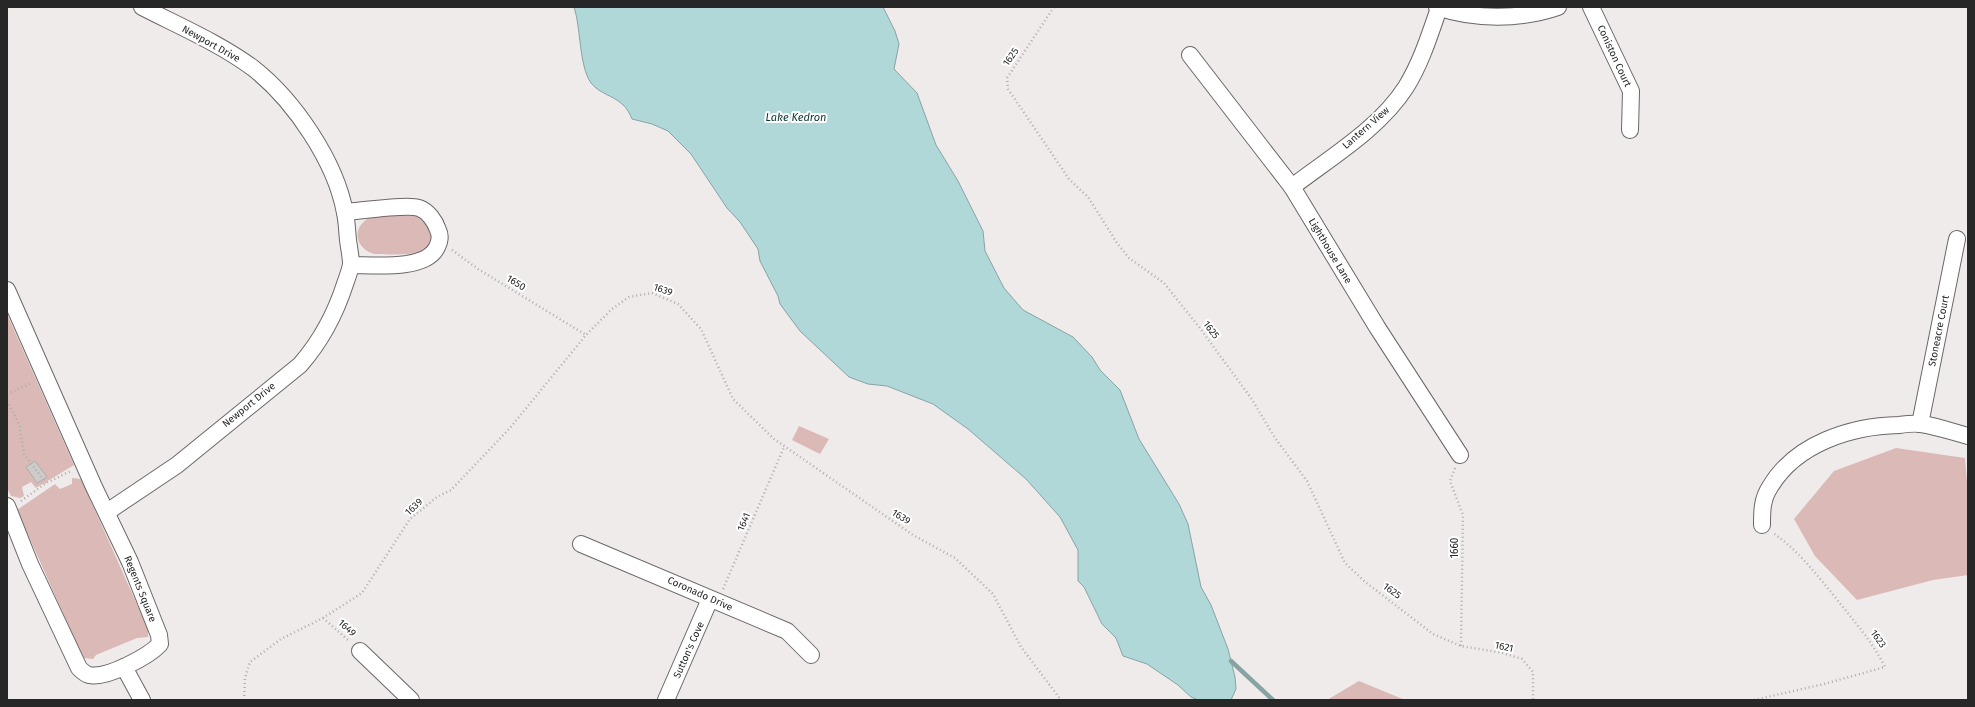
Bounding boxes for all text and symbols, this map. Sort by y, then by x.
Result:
street label: Newport Drive [180,23,242,65]
street label: Coniston Court [1594,23,1634,89]
street label: 1625 [1000,46,1022,68]
street label: Lantern View [1340,104,1392,152]
water label: Lake Kedron [766,111,826,124]
street label: Lighthouse Lane [1306,216,1354,286]
street label: 1650 [504,273,528,294]
street label: 1639 [652,281,674,299]
street label: Stoneacre Court [1926,294,1952,368]
street label: 1625 [1200,319,1222,341]
street label: Newport Drive [220,380,278,430]
street label: 1639 [403,496,425,518]
street label: 1639 [889,507,913,527]
street label: 1641 [735,511,753,533]
street label: 1660 [1449,537,1461,558]
street label: Regents Square [121,554,159,624]
street label: Coronado Drive [666,574,734,614]
street label: 1625 [1381,580,1403,602]
street label: 1649 [336,617,358,639]
street label: Sutton's Cove [671,620,707,680]
street label: 1623 [1868,628,1888,650]
street label: 1621 [1494,639,1514,655]

